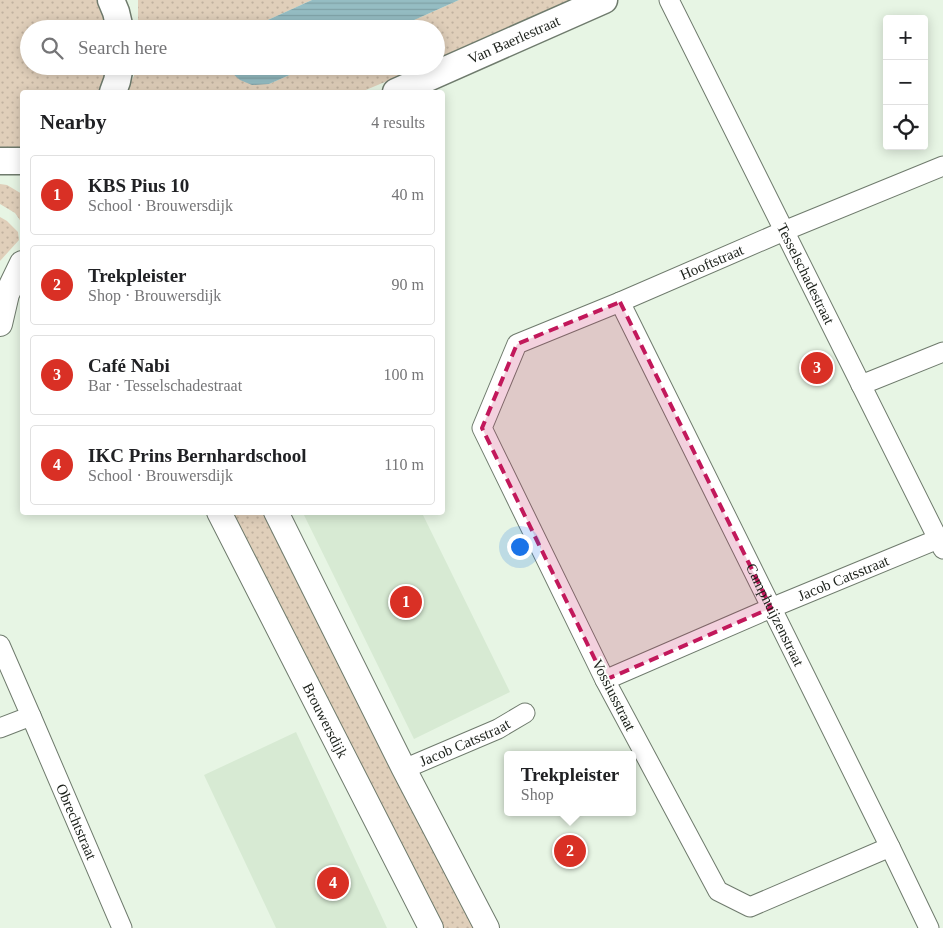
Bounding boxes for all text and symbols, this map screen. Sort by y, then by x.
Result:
street label: Van Baerlestraat [466,12,563,67]
map controls [883,15,928,150]
button: + [883,15,928,60]
search box [20,20,445,75]
icon: search [38,34,66,62]
text: Search here [78,37,167,58]
button: − [883,60,928,105]
button: locate [883,105,928,150]
text: Nearby [40,110,107,134]
text: 4 results [371,114,425,131]
text: KBS Pius 10 [88,175,189,196]
text: 1 [53,186,61,203]
text: 40 m [392,186,424,203]
text: School · Brouwersdijk [88,197,233,214]
street label: Tesselschadestraat [774,221,838,328]
street label: Hooftstraat [678,241,747,283]
text: Trekpleister [88,265,187,286]
text: 2 [53,276,61,293]
text: 90 m [392,276,424,293]
text: Shop · Brouwersdijk [88,287,221,304]
pin: 3 [801,349,833,387]
text: Café Nabi [88,355,170,376]
text: 3 [53,366,61,383]
text: 100 m [384,366,424,383]
text: Bar · Tesselschadestraat [88,377,242,394]
text: IKC Prins Bernhardschool [88,445,307,466]
text: 4 [53,456,61,473]
text: 110 m [384,456,424,473]
text: School · Brouwersdijk [88,467,233,484]
your location [507,534,533,560]
street label: Jacob Catsstraat [795,552,892,604]
street label: Camphuijzenstraat [743,561,807,669]
pin: 1 [390,583,422,621]
street label: Vossiusstraat [589,657,639,734]
street label: Brouwersdijk [300,680,351,761]
street label: Jacob Catsstraat [417,715,513,770]
popup [504,751,636,816]
text: Trekpleister [521,764,619,785]
street label: Obrechtstraat [53,781,100,863]
text: Shop [521,786,554,803]
pin: 2 [554,832,586,870]
pin: 4 [317,864,349,902]

